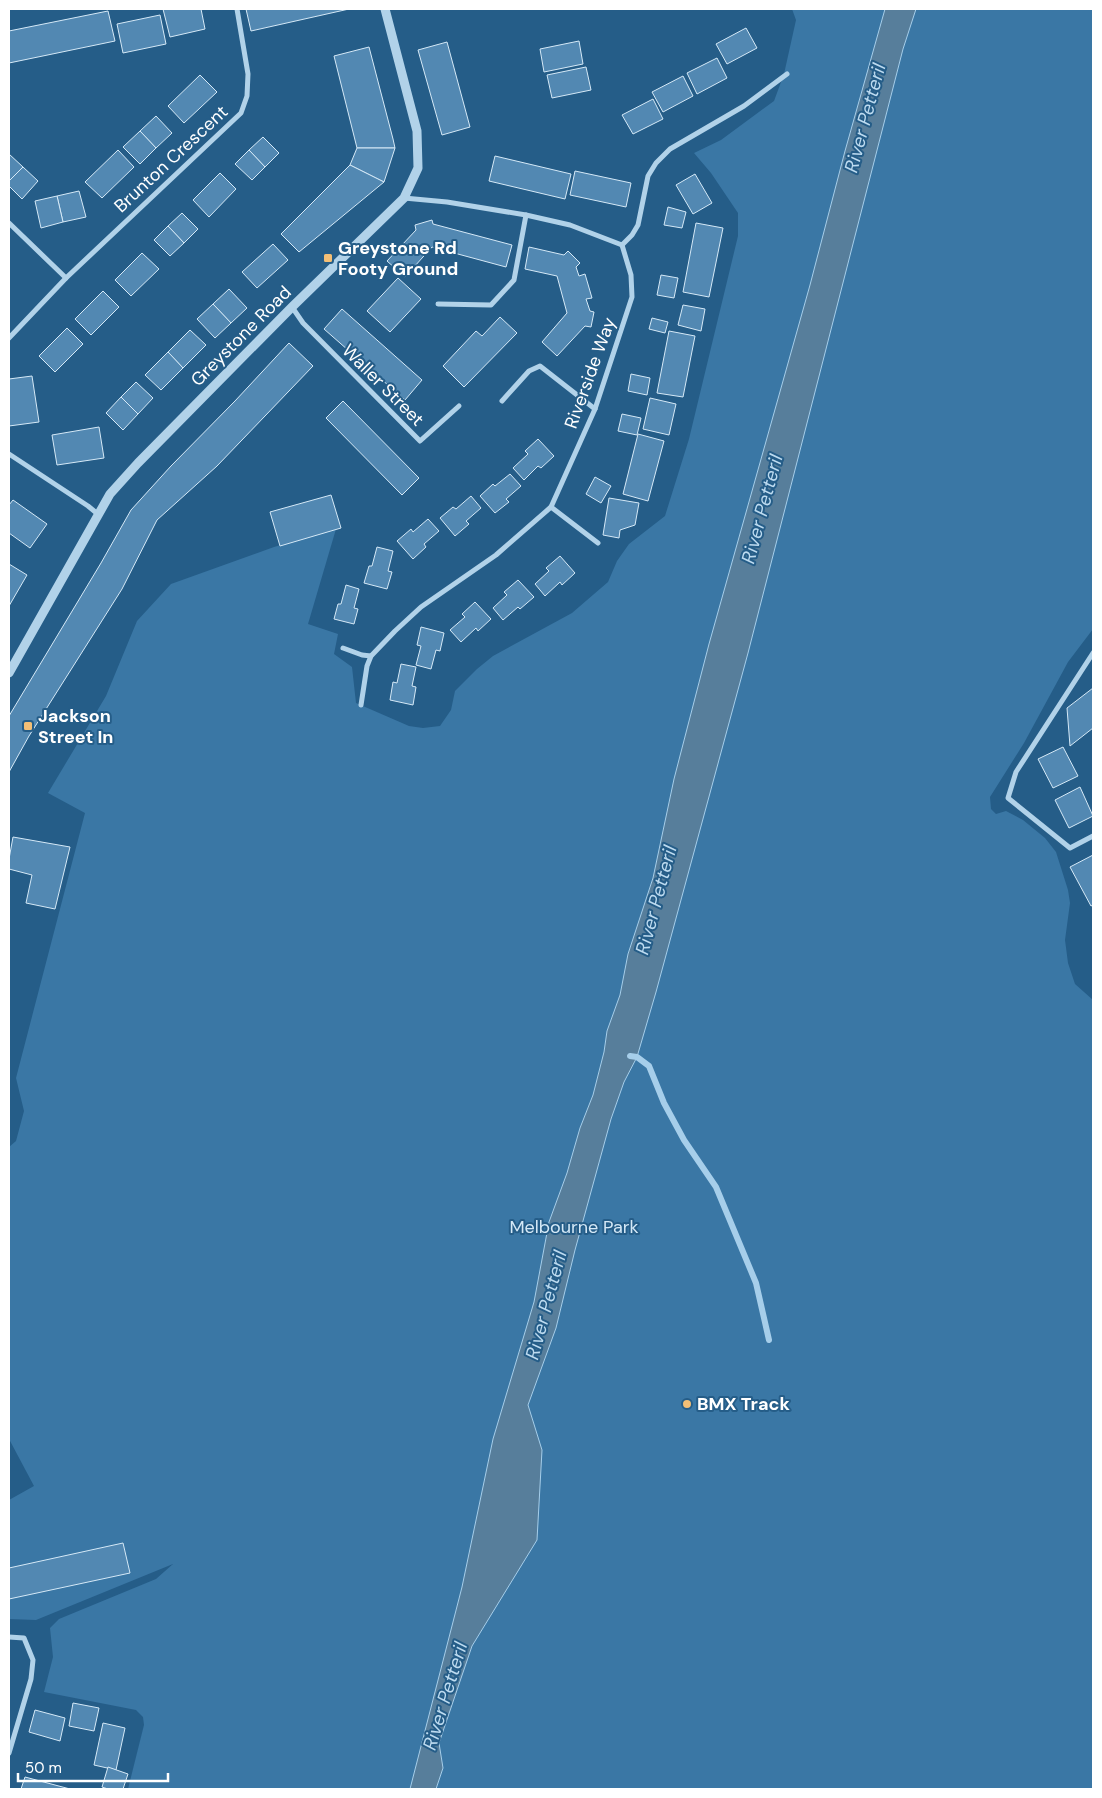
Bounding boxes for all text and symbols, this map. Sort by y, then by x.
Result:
water label: River Petteril [838,60,892,175]
street label: Brunton Crescent [109,100,233,218]
place label: Greystone Rd Footy Ground [338,236,458,281]
marker: Greystone Rd Footy Ground [322,252,334,264]
street label: Greystone Road [186,281,296,391]
street label: Riverside Way [559,314,621,432]
street label: Waller Street [337,339,429,431]
water label: River Petteril [735,451,789,566]
place label: Jackson Street In [38,704,113,749]
marker: Jackson Street In [22,720,34,732]
water label: River Petteril [629,842,683,957]
park label: Melbourne Park [509,1215,639,1239]
water label: River Petteril [519,1247,573,1362]
place label: BMX Track [697,1392,790,1416]
marker: BMX Track [681,1398,693,1410]
water label: River Petteril [417,1638,474,1753]
scale bar [18,1750,168,1782]
text: 50 m [25,1758,62,1778]

